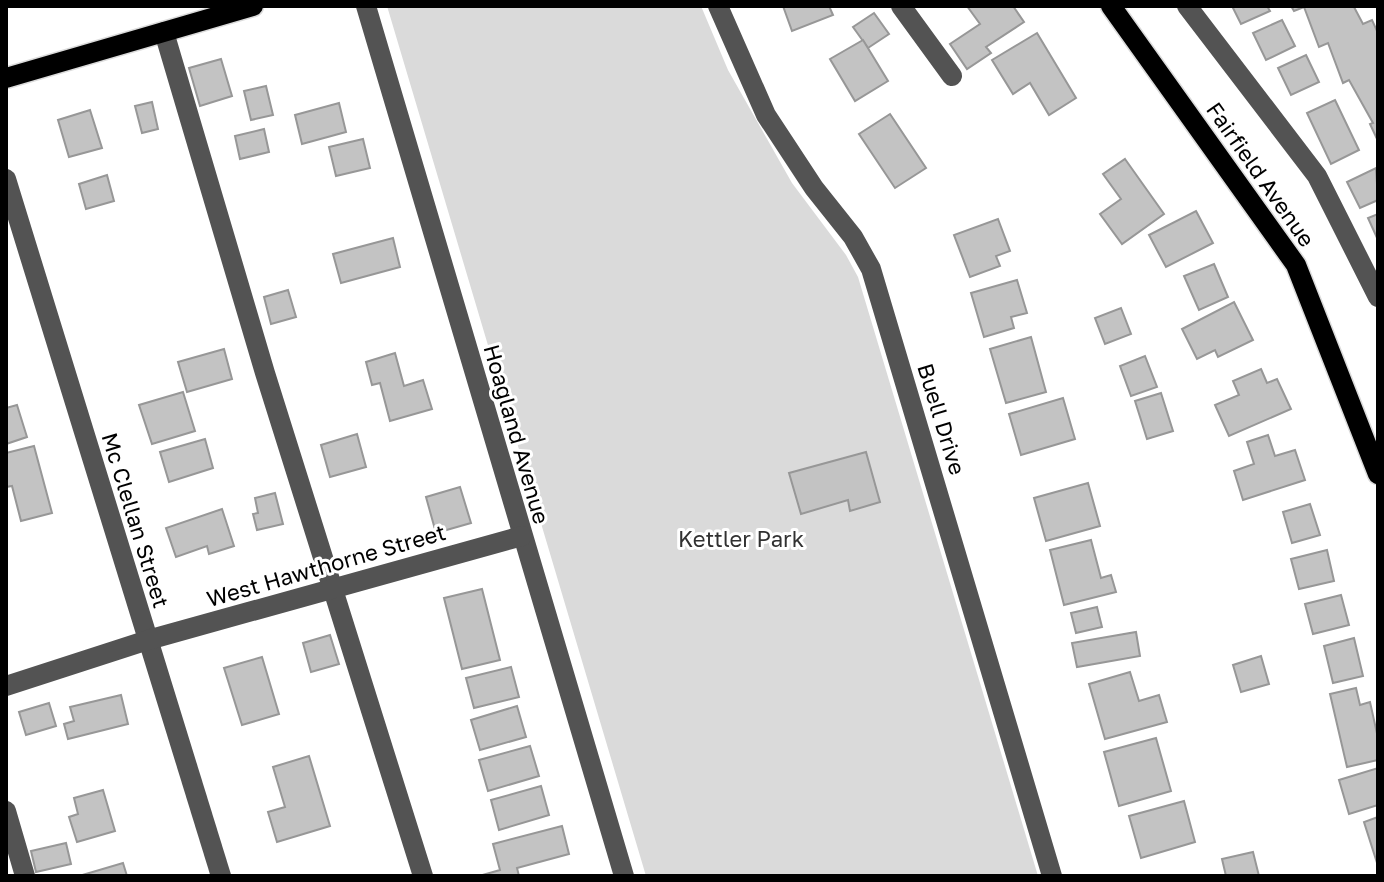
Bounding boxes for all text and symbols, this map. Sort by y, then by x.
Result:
street label: Fairfield Avenue [1201,97,1321,251]
street label: Hoagland Avenue [478,341,556,527]
street label: Buell Drive [912,360,972,478]
street label: Mc Clellan Street [97,429,175,611]
street label: West Hawthorne Street [203,518,449,612]
park label: Kettler Park [678,525,804,552]

